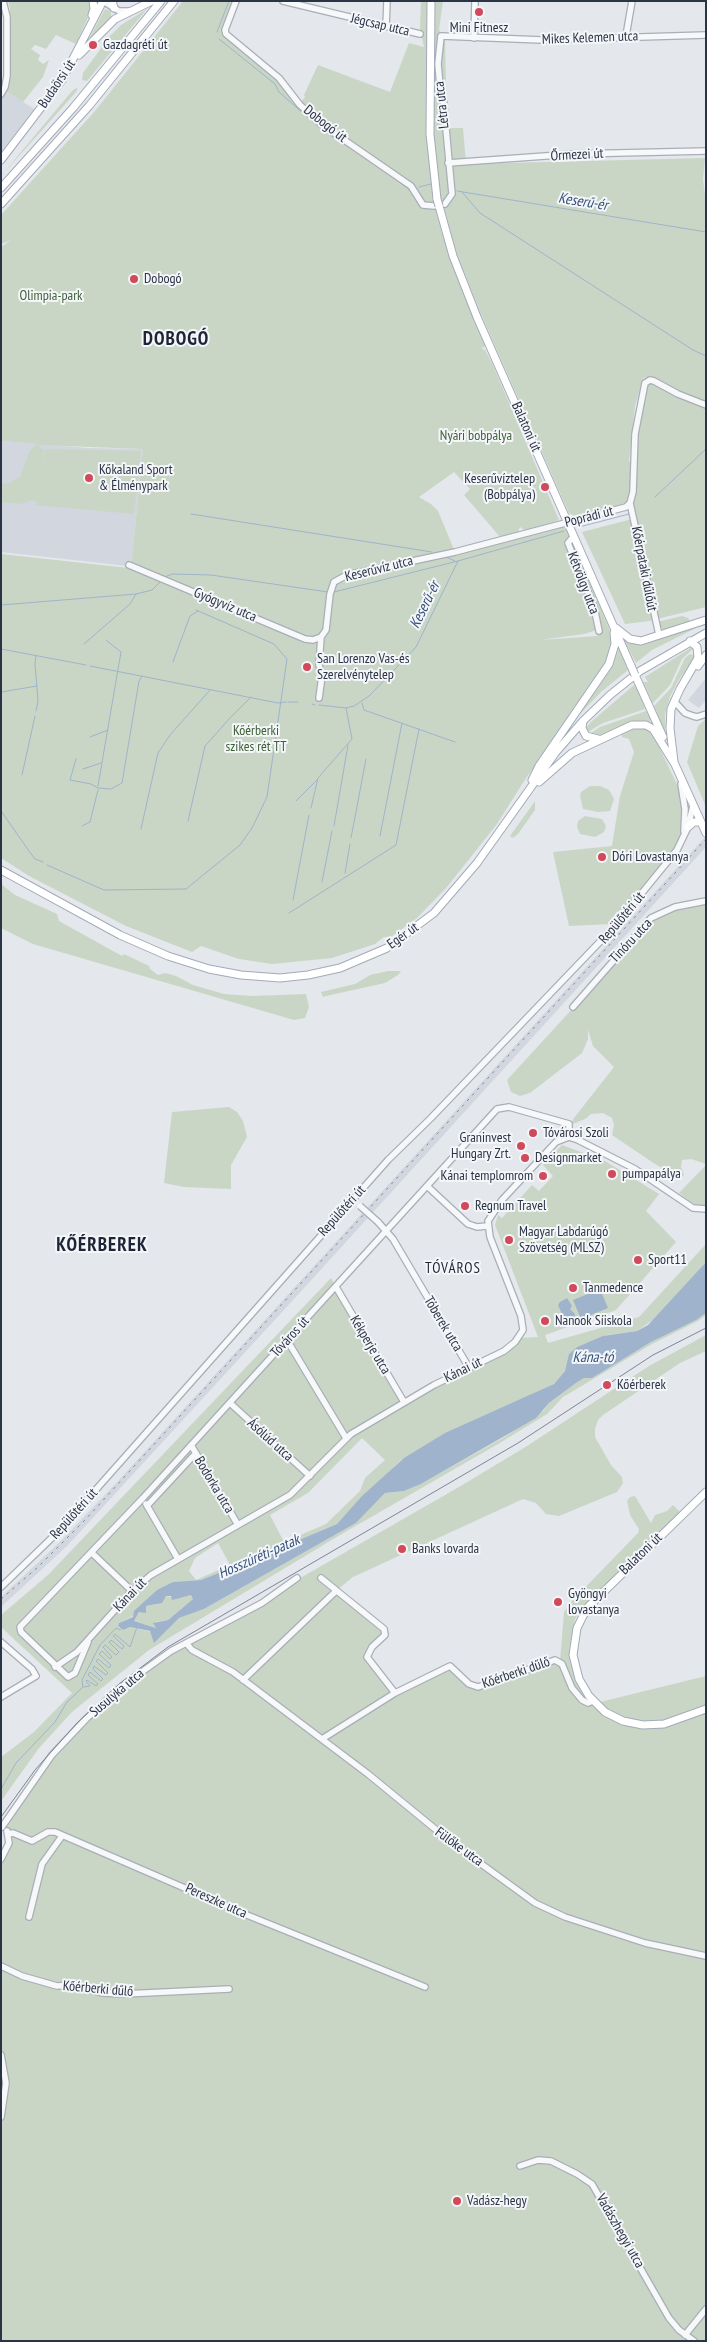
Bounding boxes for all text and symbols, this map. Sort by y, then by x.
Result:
marker: Mini Fitnesz [473,6,485,18]
street label: Jégcsap utca [349,10,411,40]
place label: Mini Fitnesz [450,20,508,36]
street label: Mikes Kelemen utca [542,28,638,48]
place label: Gazdagréti út [103,37,168,53]
marker: Gazdagréti út [87,39,99,51]
street label: Budaörsi út [35,57,79,111]
street label: Létra utca [431,80,453,130]
street label: Dobogó út [300,102,350,146]
street label: Őrmezei út [550,145,604,165]
water label: Keserű-ér [557,189,609,215]
place label: Dobogó [144,271,182,287]
marker: Dobogó [128,273,140,285]
park label: Olimpia-park [20,288,82,304]
district label: DOBOGÓ [142,329,210,351]
street label: Balatoni út [508,399,544,455]
park label: Nyári bobpálya [440,428,512,444]
place label: Kőkaland Sport & Élménypark [99,462,173,494]
place label: Keserűvíztelep (Bobpálya) [464,471,535,504]
marker: Kőkaland Sport & Élménypark [83,472,95,484]
marker: Keserűvíztelep (Bobpálya) [539,481,551,493]
street label: Poprádi út [563,503,615,531]
street label: Kőérpataki dűlőút [628,525,660,613]
street label: Kétvölgy utca [563,549,603,617]
street label: Keserűvíz utca [343,552,415,586]
water label: Keserű-ér [406,579,444,631]
street label: Gyógyvíz utca [191,584,259,626]
place label: San Lorenzo Vas-és Szerelvénytelep [317,651,409,684]
marker: San Lorenzo Vas-és Szerelvénytelep [301,661,313,673]
park label: Kőérberki szikes rét TT [226,723,286,756]
place label: Dóri Lovastanya [612,849,689,865]
marker: Dóri Lovastanya [596,851,608,863]
street label: Repülőtéri út [595,889,649,947]
street label: Tinóru utca [606,915,656,967]
street label: Egér út [384,919,422,953]
place label: Tóvárosi Szoli [543,1125,609,1141]
marker: Tóvárosi Szoli [527,1127,539,1139]
place label: Graninvest Hungary Zrt. [451,1130,511,1162]
marker: Graninvest Hungary Zrt. [515,1140,527,1152]
place label: Designmarket [535,1150,602,1166]
marker: Designmarket [519,1152,531,1164]
place label: pumpapálya [622,1166,681,1182]
place label: Kánai templomrom [441,1168,533,1184]
marker: pumpapálya [606,1168,618,1180]
marker: Kánai templomrom [537,1170,549,1182]
street label: Repülőtéri út [315,1182,369,1240]
place label: Regnum Travel [475,1198,546,1214]
marker: Regnum Travel [459,1200,471,1212]
place label: Magyar Labdarúgó Szövetség (MLSZ) [519,1224,608,1256]
marker: Magyar Labdarúgó Szövetség (MLSZ) [503,1234,515,1246]
district label: KŐÉRBEREK [55,1235,149,1257]
place label: Sport11 [648,1252,687,1268]
marker: Sport11 [632,1254,644,1266]
district label: TÓVÁROS [424,1260,482,1278]
place label: Tanmedence [583,1280,643,1296]
marker: Tanmedence [567,1282,579,1294]
street label: Tóberek utca [420,1293,466,1355]
street label: Tóváros út [267,1313,313,1361]
street label: Kékperje utca [346,1313,394,1377]
place label: Nanook Síiskola [555,1313,632,1329]
marker: Nanook Síiskola [539,1315,551,1327]
water label: Kána-tó [573,1349,613,1367]
street label: Kánai út [441,1354,485,1386]
place label: Kőérberek [617,1377,666,1393]
marker: Kőérberek [601,1379,613,1391]
street label: Ásólúd utca [244,1415,296,1465]
street label: Bodorka utca [191,1454,237,1516]
street label: Repülőtéri út [47,1485,101,1543]
street label: Balatoni út [616,1530,666,1578]
water label: Hosszúréti-patak [216,1531,302,1583]
place label: Banks lovarda [412,1541,479,1557]
marker: Banks lovarda [396,1543,408,1555]
street label: Kánai út [110,1575,150,1615]
place label: Gyöngyi lovastanya [568,1586,619,1618]
marker: Gyöngyi lovastanya [552,1596,564,1608]
street label: Kőérberki dűlő [480,1654,552,1692]
street label: Susulyka utca [86,1665,148,1721]
street label: Fülőke utca [432,1824,486,1870]
street label: Pereszke utca [183,1880,249,1922]
street label: Kőérberki dűlő [62,1978,134,2000]
street label: Vadászhegyi utca [592,2191,648,2271]
place label: Vadász-hegy [467,2193,527,2209]
marker: Vadász-hegy [451,2195,463,2207]

